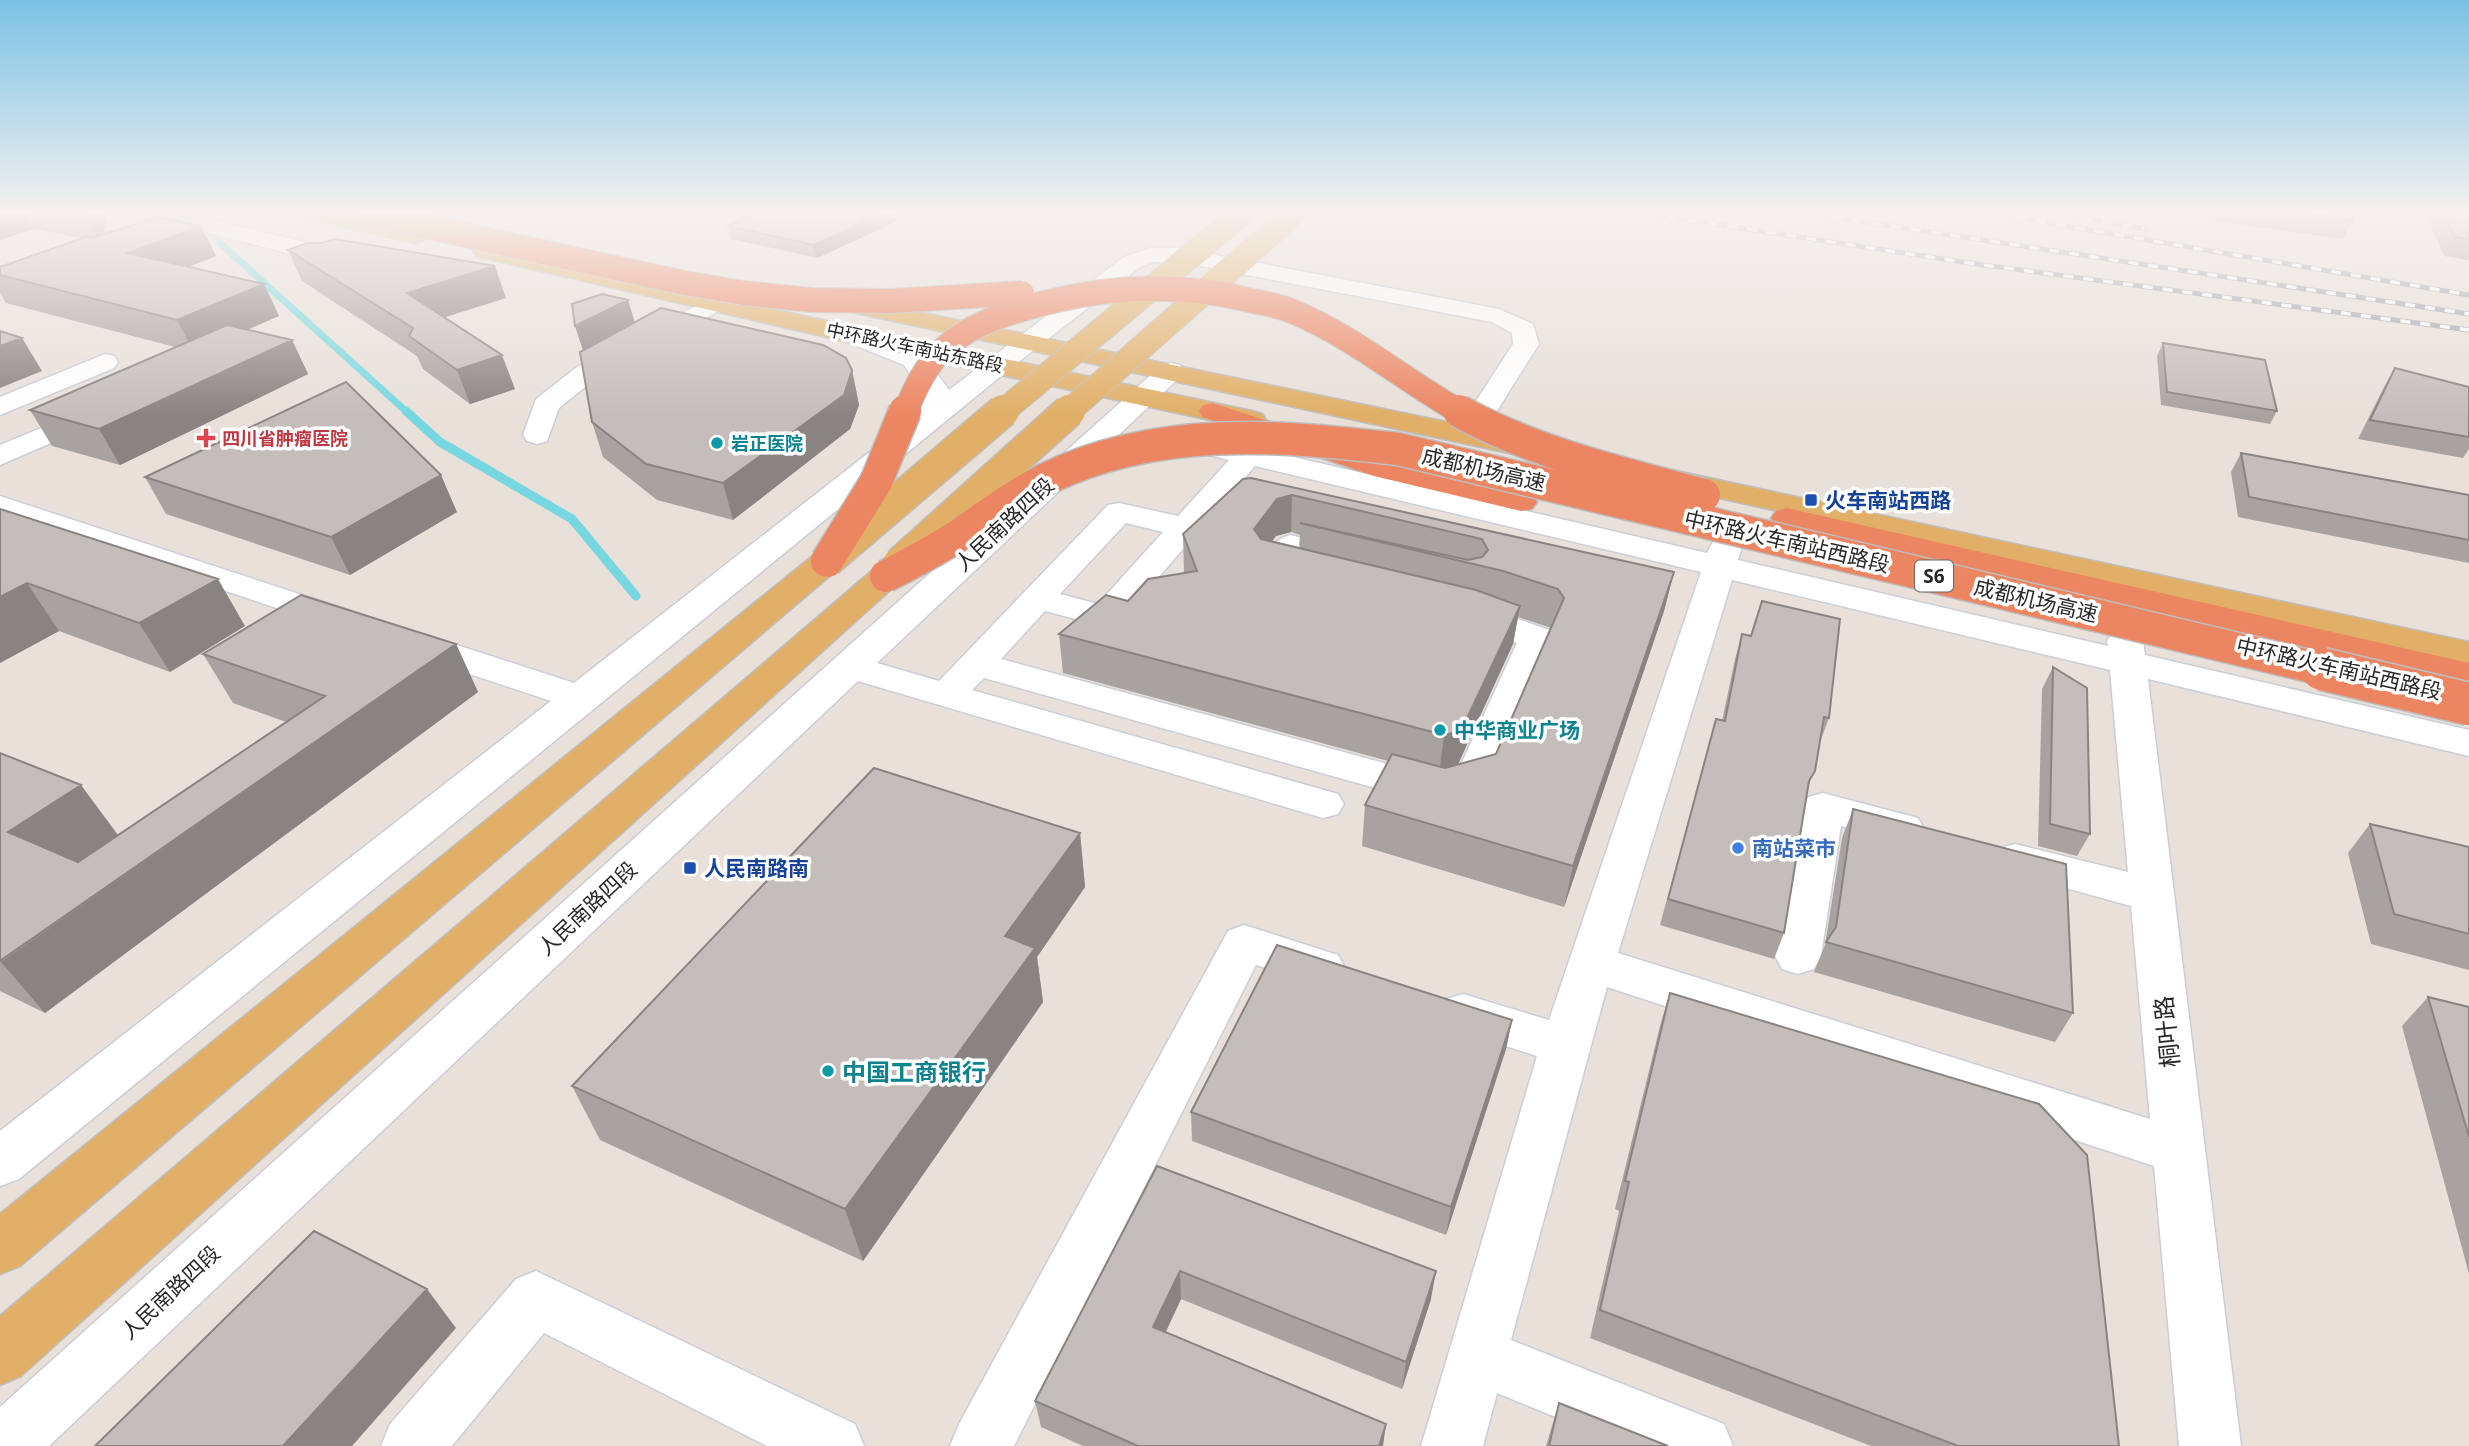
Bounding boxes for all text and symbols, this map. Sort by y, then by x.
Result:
street label: 中环路火车南站东路段 [824,317,1006,377]
place label: 四川省肿瘤医院 [222,426,348,450]
marker: 四川省肿瘤医院 [196,428,216,448]
place label: 岩正医院 [731,431,803,455]
marker: 岩正医院 [709,435,725,451]
street label: 成都机场高速 [1419,441,1549,497]
street label: 人民南路四段 [948,471,1060,577]
place label: 火车南站西路 [1825,486,1951,514]
marker: 火车南站西路 [1803,492,1819,508]
street label: 中环路火车南站西路段 [1682,504,1892,578]
road number: S6 [1915,561,1953,592]
street label: 成都机场高速 [1971,572,2101,628]
street label: 中环路火车南站西路段 [2234,631,2444,705]
place label: 中华商业广场 [1454,716,1580,744]
marker: 中华商业广场 [1432,722,1448,738]
place label: 南站菜市 [1752,834,1836,862]
marker: 南站菜市 [1730,840,1746,856]
place label: 人民南路南 [704,854,809,882]
street label: 人民南路四段 [531,855,643,961]
marker: 人民南路南 [682,860,698,876]
street label: 桐叶路 [2146,994,2186,1070]
place label: 中国工商银行 [842,1055,986,1088]
marker: 中国工商银行 [820,1063,836,1079]
street label: 人民南路四段 [114,1239,226,1345]

